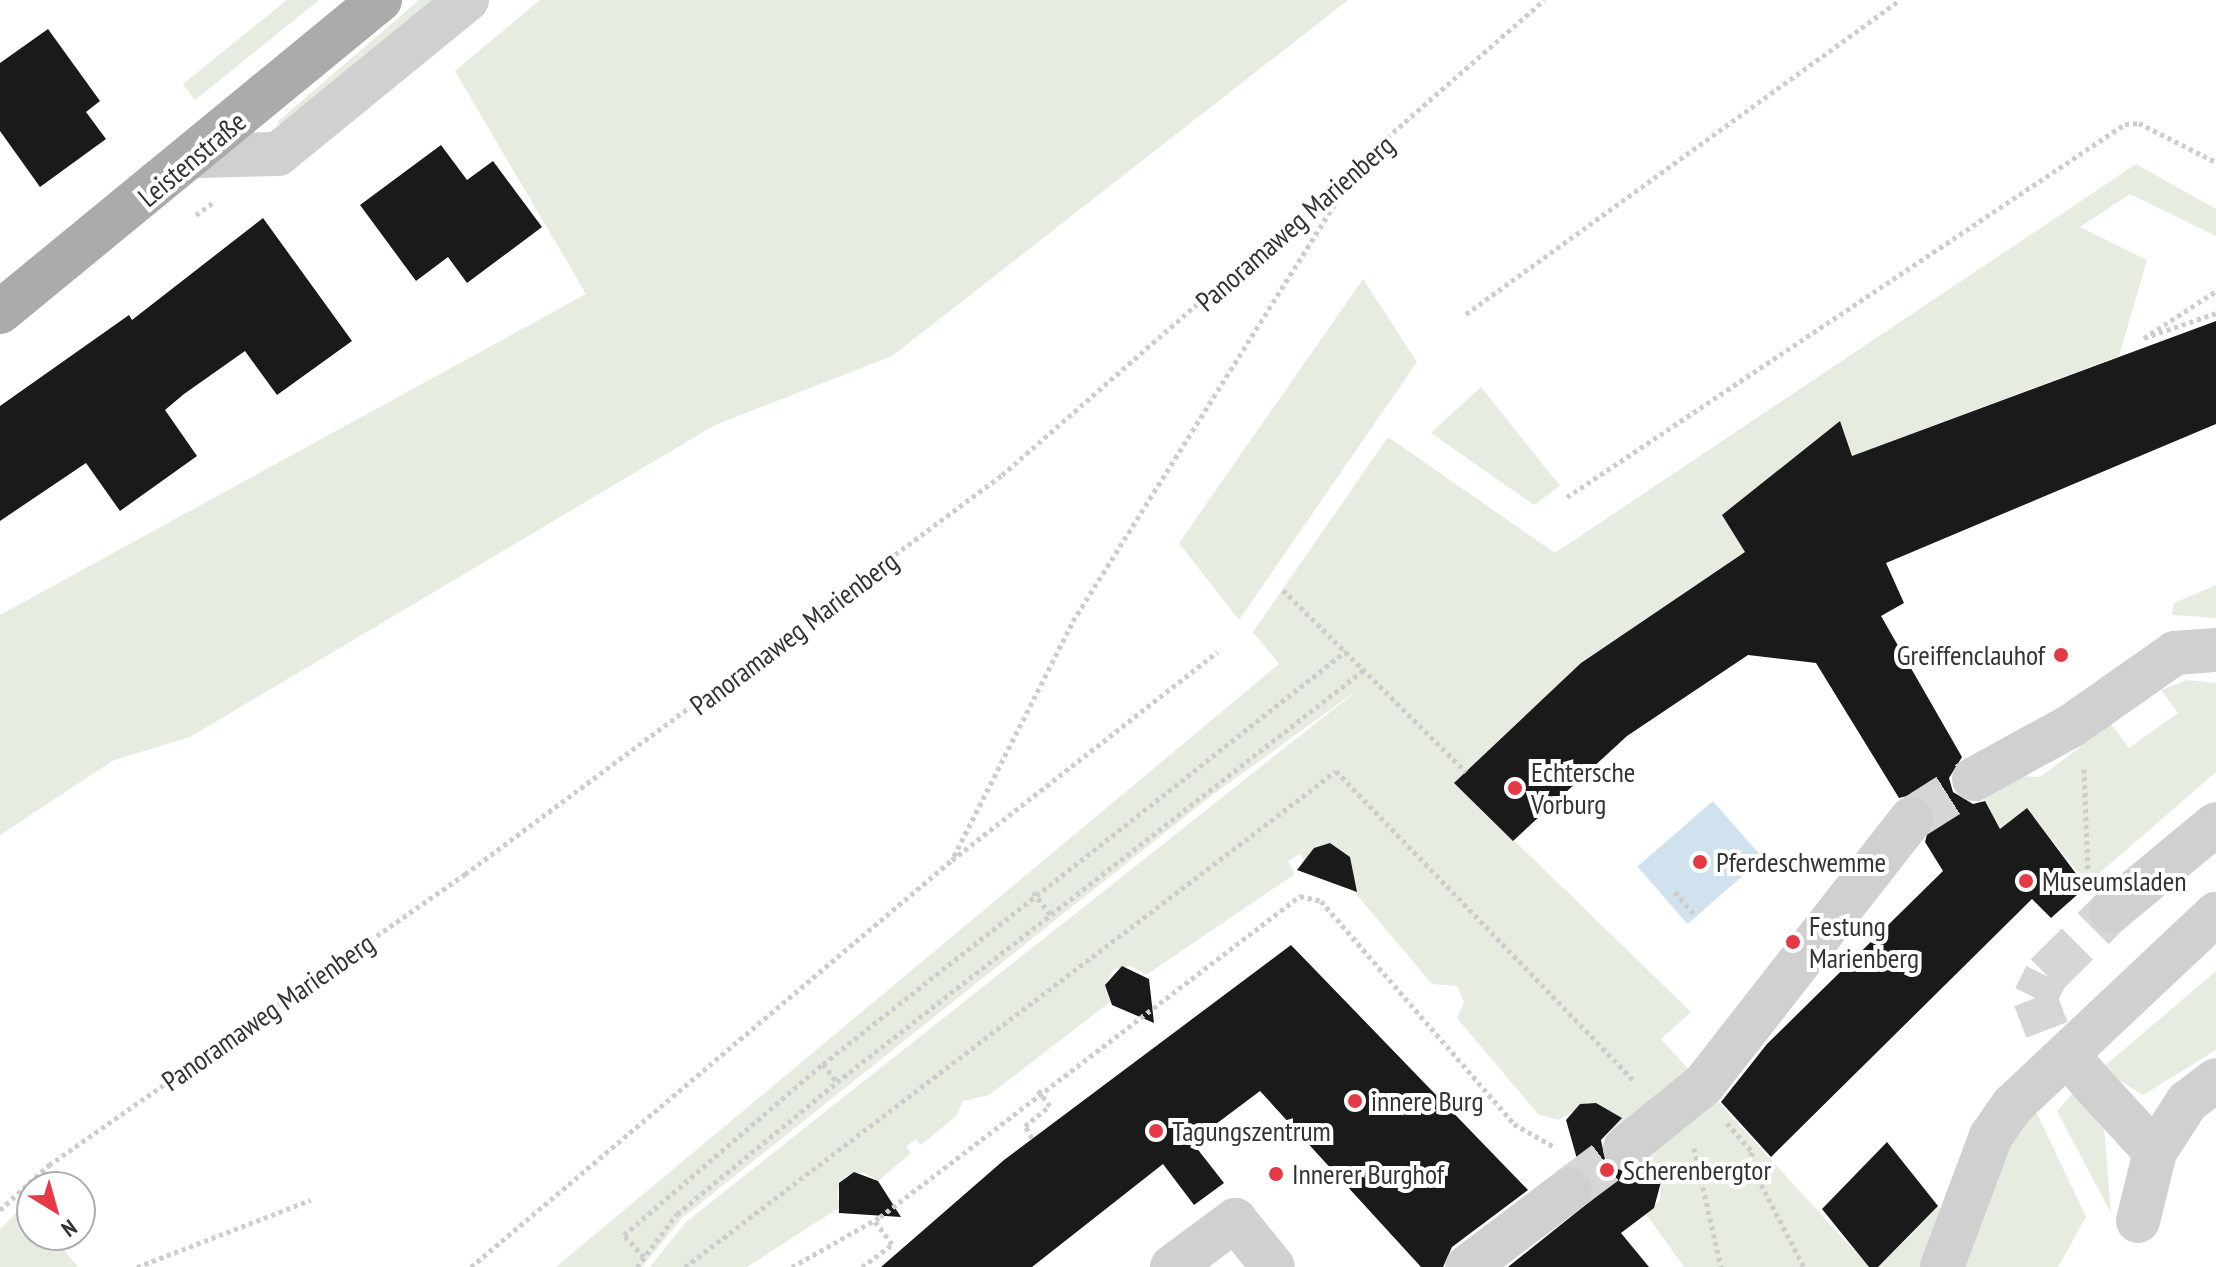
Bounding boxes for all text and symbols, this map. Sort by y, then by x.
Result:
street label: Leistenstraße [131,104,253,214]
street label: Panoramaweg Marienberg [1189,128,1401,318]
street label: Panoramaweg Marienberg [683,544,905,722]
place label: Greiffenclauhof [1897,638,2045,672]
marker: Greiffenclauhof [2052,646,2070,664]
place label: Echtersche Vorburg [1531,755,1635,821]
marker: Echtersche Vorburg [1506,779,1524,797]
place label: Pferdeschwemme [1716,845,1886,879]
marker: Pferdeschwemme [1691,853,1709,871]
place label: Museumsladen [2042,864,2187,898]
marker: Museumsladen [2017,872,2035,890]
place label: Festung Marienberg [1809,909,1919,975]
street label: Panoramaweg Marienberg [155,926,381,1098]
marker: Festung Marienberg [1784,933,1802,951]
place label: innere Burg [1371,1084,1484,1118]
marker: innere Burg [1346,1092,1364,1110]
place label: Tagungszentrum [1172,1114,1331,1148]
marker: Tagungszentrum [1147,1122,1165,1140]
place label: Scherenbergtor [1623,1153,1771,1187]
place label: Innerer Burghof [1292,1157,1444,1191]
marker: Scherenbergtor [1598,1161,1616,1179]
marker: Innerer Burghof [1267,1165,1285,1183]
north arrow [16,1171,96,1251]
text: N [56,1214,82,1243]

